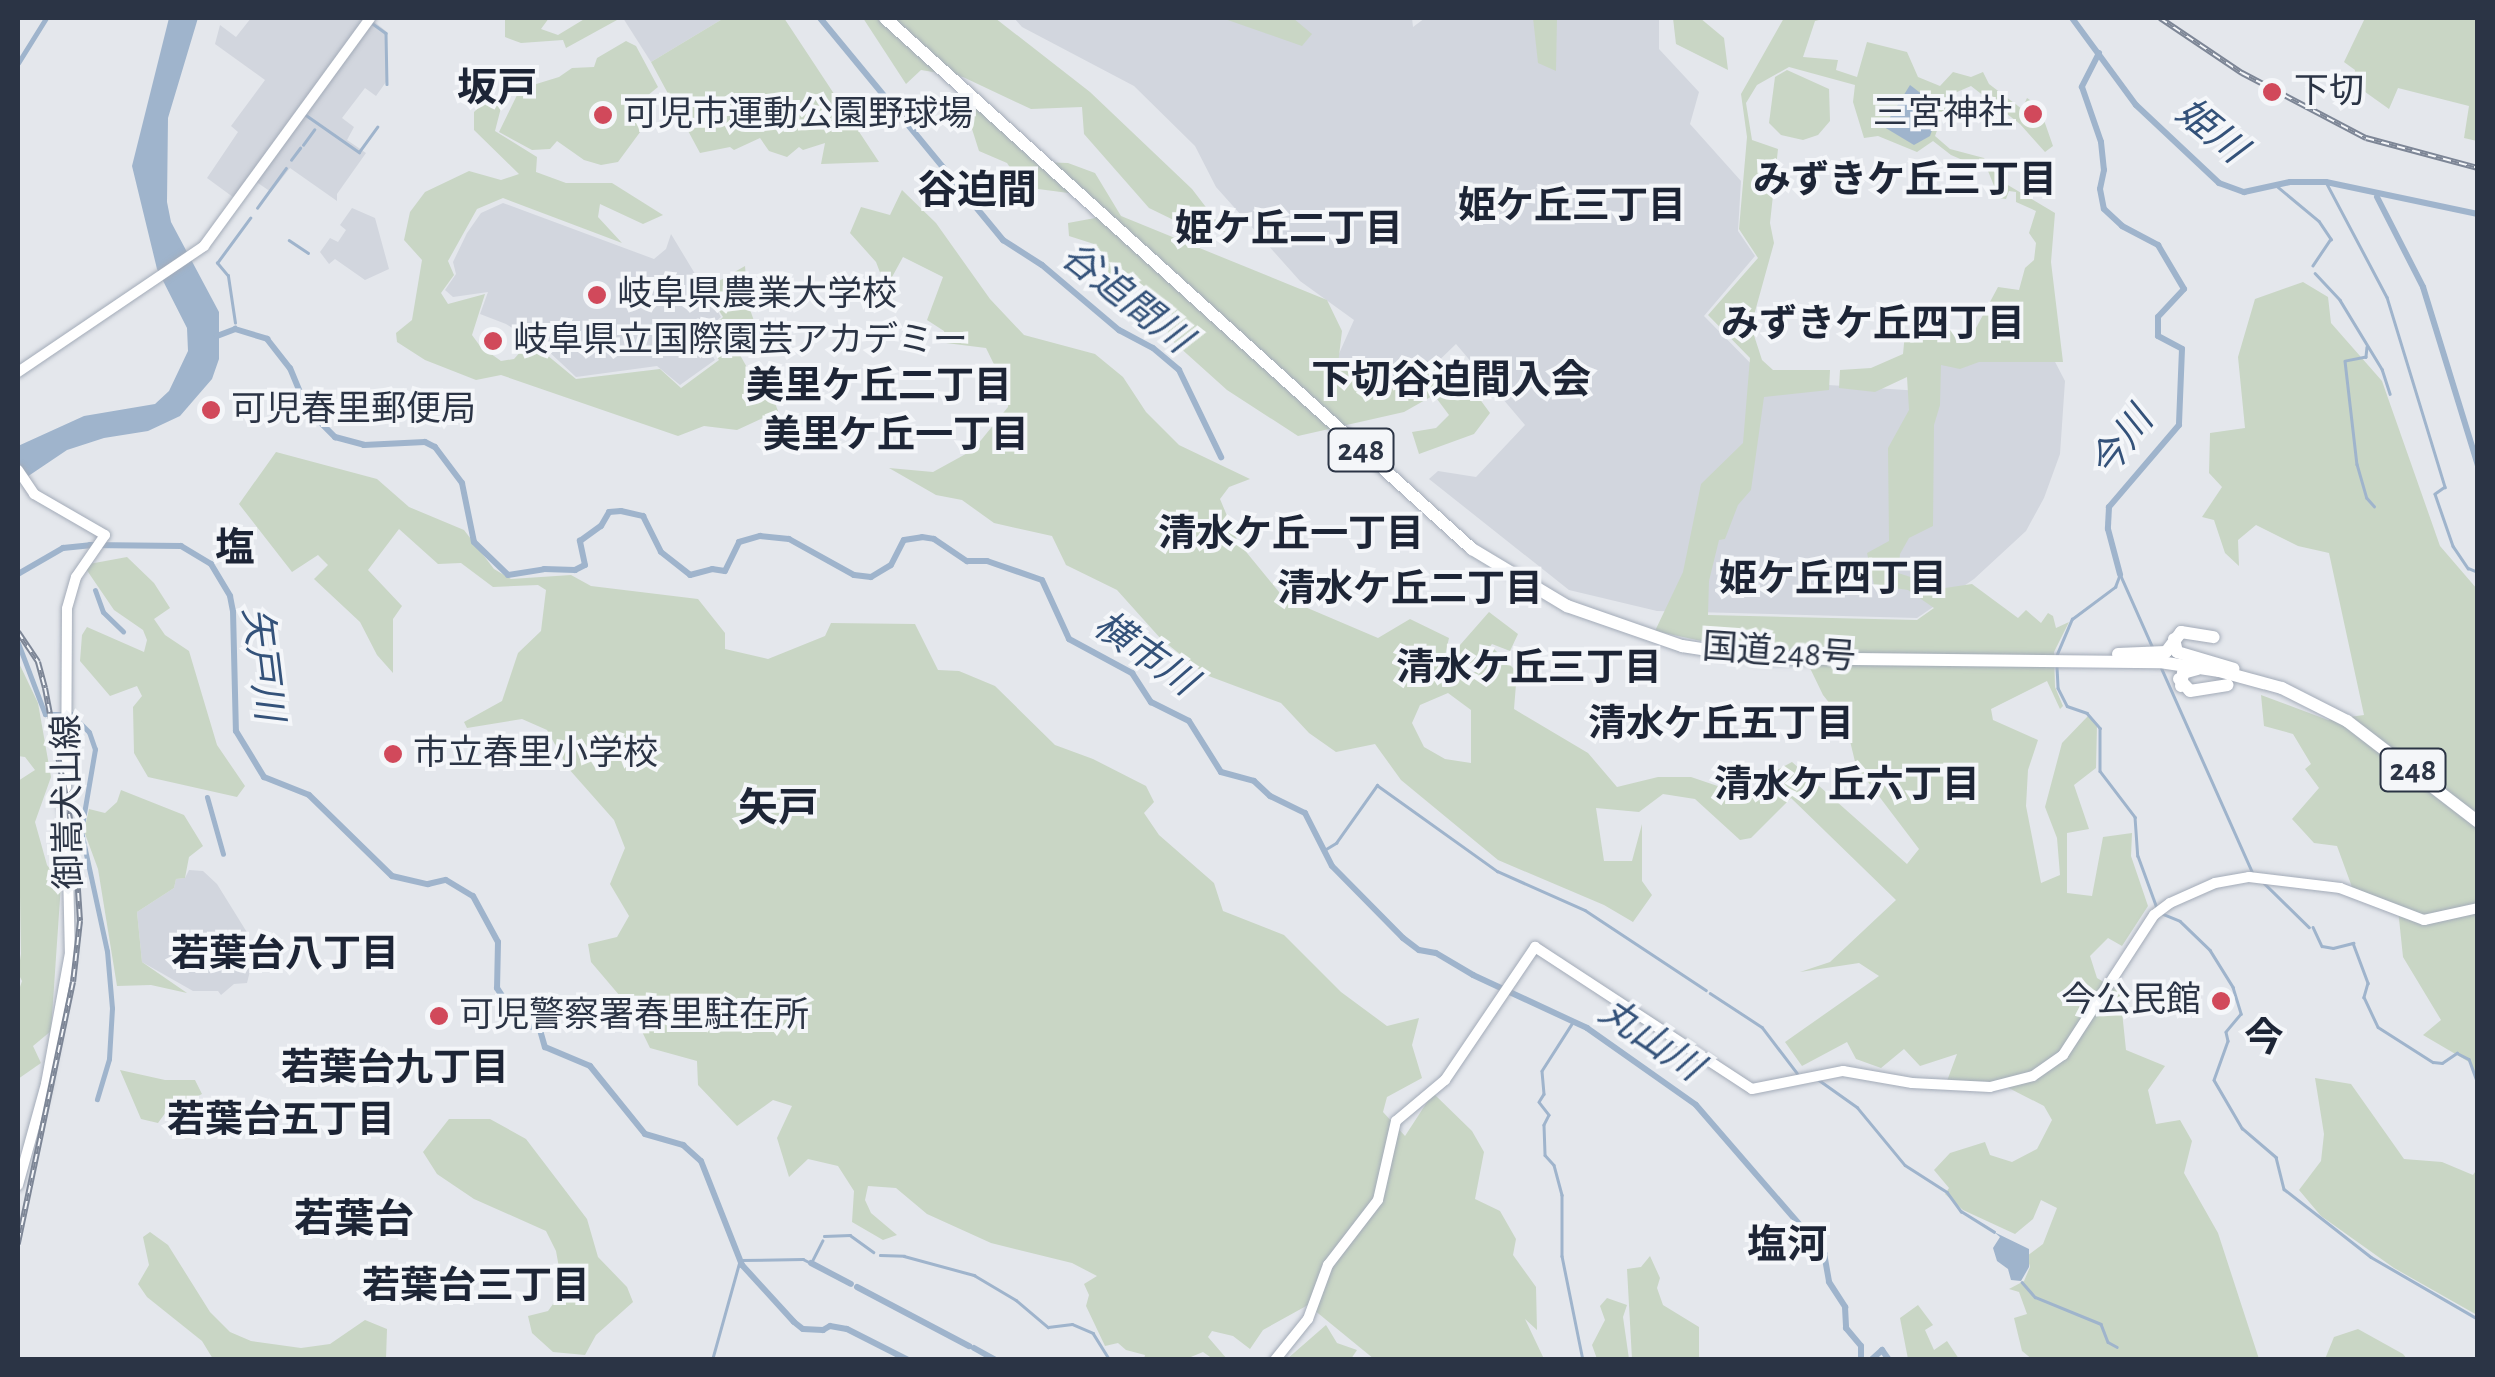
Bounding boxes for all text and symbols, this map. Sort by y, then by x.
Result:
district label: 坂戸 [457,65,537,113]
place label: 下切 [2294,71,2364,113]
marker: 下切 [2259,79,2285,105]
water label: 姫川 [2166,90,2254,174]
place label: 三宮神社 [1873,93,2013,135]
place label: 可児市運動公園野球場 [623,94,973,136]
marker: 三宮神社 [2022,103,2044,125]
marker: 可児市運動公園野球場 [592,104,614,126]
district label: みずきケ丘三丁目 [1753,159,2057,205]
district label: 谷迫間 [917,167,1037,215]
district label: 姫ケ丘三丁目 [1458,185,1686,231]
district label: 姫ケ丘二丁目 [1175,208,1403,254]
water label: 谷追間川 [1051,234,1199,364]
place label: 岐阜県農業大学校 [617,274,897,316]
marker: 岐阜県農業大学校 [586,284,608,306]
district label: みずきケ丘四丁目 [1721,303,2025,349]
place label: 岐阜県立国際園芸アカデミー [513,320,968,362]
marker: 岐阜県立国際園芸アカデミー [482,330,504,352]
district label: 下切谷迫間入会 [1311,357,1591,405]
district label: 美里ケ丘二丁目 [746,365,1012,411]
place label: 可児春里郵便局 [231,389,476,431]
marker: 可児春里郵便局 [200,399,222,421]
water label: 今川 [2082,400,2164,488]
district label: 美里ケ丘一丁目 [763,414,1029,460]
road number: 248 [1326,423,1396,477]
district label: 清水ケ丘一丁目 [1158,513,1424,559]
district label: 塩 [215,525,255,573]
district label: 姫ケ丘四丁目 [1719,558,1947,604]
district label: 清水ケ丘二丁目 [1277,568,1543,614]
water label: 横市川 [1084,604,1204,706]
water label: 矢戸川 [231,605,291,723]
street label: 国道248号 [1701,627,1857,679]
district label: 清水ケ丘三丁目 [1396,647,1662,693]
district label: 清水ケ丘五丁目 [1588,703,1854,749]
street label: 御嵩犬山線 [46,714,92,890]
place label: 市立春里小学校 [413,733,658,775]
marker: 市立春里小学校 [382,743,404,765]
road number: 248 [2378,743,2448,797]
district label: 清水ケ丘六丁目 [1714,764,1980,810]
district label: 矢戸 [738,785,818,833]
district label: 若葉台八丁目 [171,933,399,979]
place label: 今公民館 [2061,980,2201,1022]
water label: 丸山川 [1590,990,1710,1092]
marker: 今公民館 [2210,990,2232,1012]
place label: 可児警察署春里駐在所 [459,995,809,1037]
marker: 可児警察署春里駐在所 [428,1005,450,1027]
district label: 今 [2244,1015,2284,1063]
district label: 若葉台九丁目 [281,1047,509,1093]
district label: 若葉台五丁目 [167,1099,395,1145]
district label: 若葉台 [294,1196,414,1244]
district label: 塩河 [1747,1222,1827,1270]
district label: 若葉台三丁目 [362,1265,590,1311]

